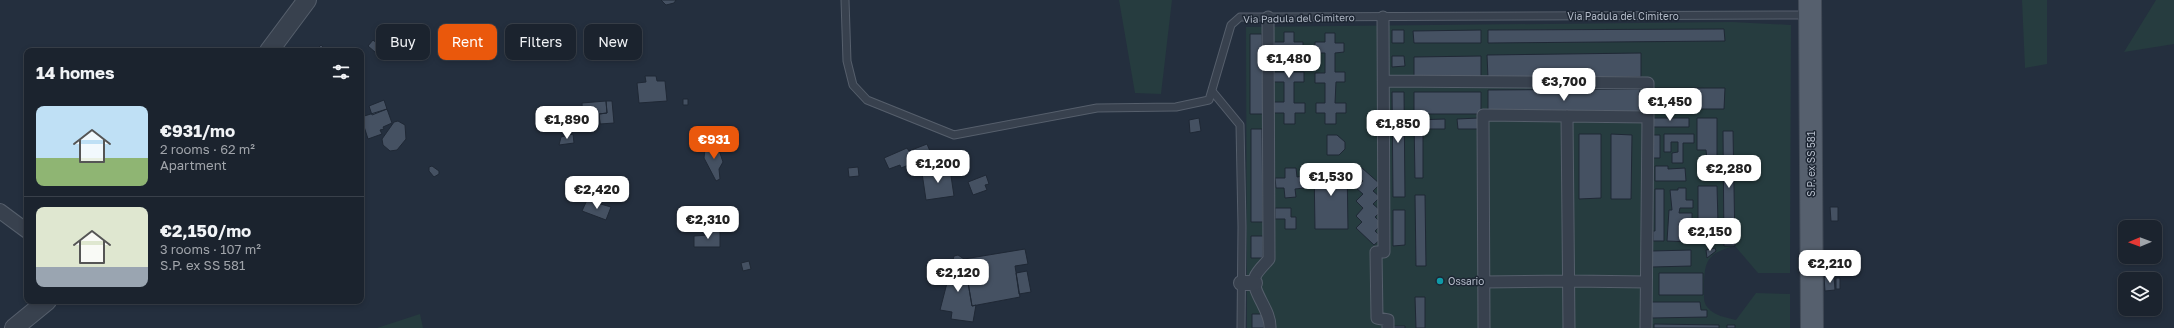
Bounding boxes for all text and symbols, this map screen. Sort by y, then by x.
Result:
street label: Via Padula del Cimitero [1567,10,1679,22]
street label: Via Padula del Cimitero [1243,11,1355,25]
chip: Buy [376,24,430,60]
chip: Rent [438,24,497,60]
chip: Filters [505,24,576,60]
chip: New [584,24,642,60]
pin: €1,480 [1256,45,1322,79]
text: €1,480 [1267,50,1311,66]
icon: filters [330,61,352,83]
text: 14 homes [36,62,115,83]
pin: €3,700 [1531,68,1597,102]
text: €3,700 [1541,73,1587,89]
pin: €1,450 [1637,88,1703,122]
text: €1,450 [1648,93,1692,109]
pin: €1,890 [534,106,600,140]
pin: €1,850 [1365,110,1431,144]
text: €1,890 [544,111,590,127]
text: €1,850 [1376,115,1420,131]
text: €931/mo [160,120,235,141]
icon: home [68,122,116,170]
pin: €931 [690,126,738,160]
text: €931 [698,131,730,147]
street label: S.P. ex SS 581 [1805,131,1817,197]
text: 2 rooms · 62 m² [160,141,255,157]
pin: €1,200 [905,150,971,184]
text: €1,200 [916,155,960,171]
pin: €2,280 [1696,155,1762,189]
text: Apartment [160,157,227,173]
text: €2,280 [1706,160,1752,176]
pin: €1,530 [1298,163,1364,197]
text: €1,530 [1309,168,1353,184]
pin: €2,420 [564,176,630,210]
text: €2,420 [574,181,620,197]
pin: €2,310 [675,206,741,240]
text: €2,310 [686,211,730,227]
pin: €2,150 [1677,218,1743,252]
text: €2,150/mo [160,220,251,241]
north arrow [2118,220,2162,264]
map controls [2118,220,2162,316]
icon: home [68,223,116,271]
text: €2,150 [1688,223,1732,239]
text: 3 rooms · 107 m² [160,241,261,257]
pin: €2,210 [1797,250,1863,284]
text: €2,210 [1808,255,1852,271]
text: S.P. ex SS 581 [160,257,245,273]
pin: €2,120 [925,259,991,293]
text: €2,120 [936,264,980,280]
button: layers [2118,272,2162,316]
place label: Ossario [1448,275,1484,287]
marker: Ossario [1435,276,1445,286]

